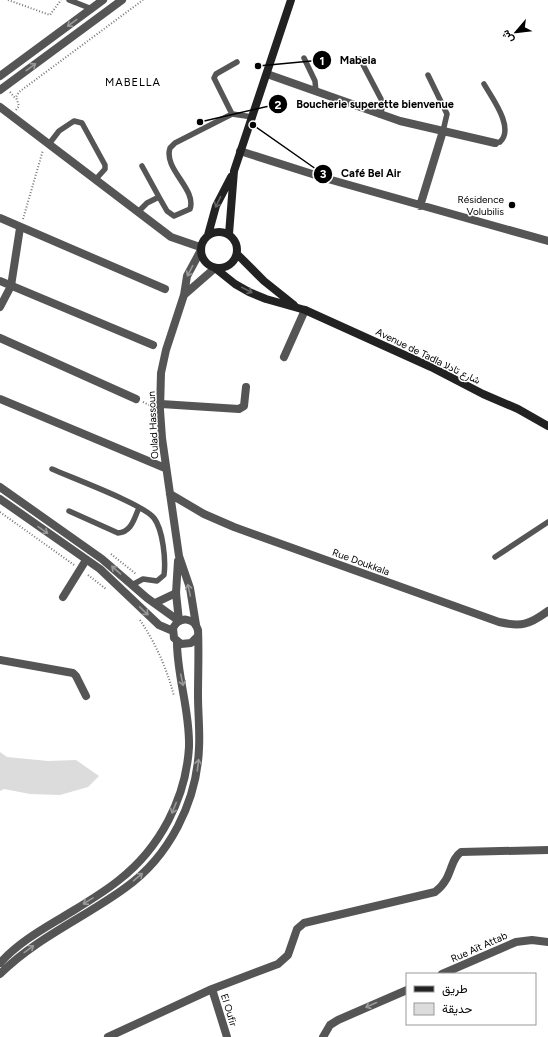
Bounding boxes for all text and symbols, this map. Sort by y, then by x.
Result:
north arrow [496,12,536,52]
one-way arrow [67,19,78,27]
text: ش [499,28,516,45]
callout: Mabela [312,49,385,72]
text: 1 [319,54,325,68]
text: Mabela [340,54,376,67]
one-way arrow [26,63,37,71]
district label: MABELLA [105,76,161,89]
callout: Boucherie superette bienvenue [268,93,462,116]
text: 2 [275,98,282,112]
text: Boucherie superette bienvenue [296,98,454,111]
callout: Café Bel Air [313,162,409,185]
text: 3 [320,167,327,181]
text: Café Bel Air [341,167,402,180]
place label: Résidence Volubilis [458,193,505,218]
one-way arrow [214,196,221,208]
marker: Résidence Volubilis [507,200,517,210]
one-way arrow [185,265,193,277]
one-way arrow [240,287,252,294]
street label: Avenue de Tadla شارع تادلا [374,325,482,387]
street label: Oulad Hassoun [145,390,161,459]
one-way arrow [38,526,49,534]
street label: Rue Doukkala [331,546,391,578]
one-way arrow [111,566,121,575]
one-way arrow [185,584,193,597]
one-way arrow [139,606,149,616]
one-way arrow [179,673,187,686]
one-way arrow [194,759,201,772]
one-way arrow [170,801,178,813]
one-way arrow [133,873,143,882]
one-way arrow [82,897,93,905]
street label: Rue Aït Attab [449,929,509,965]
one-way arrow [24,945,35,953]
legend [406,973,536,1025]
text: طريق [442,982,468,997]
street label: El Oufir [218,992,240,1028]
one-way arrow [366,1002,378,1010]
text: حديقة [442,1002,472,1016]

